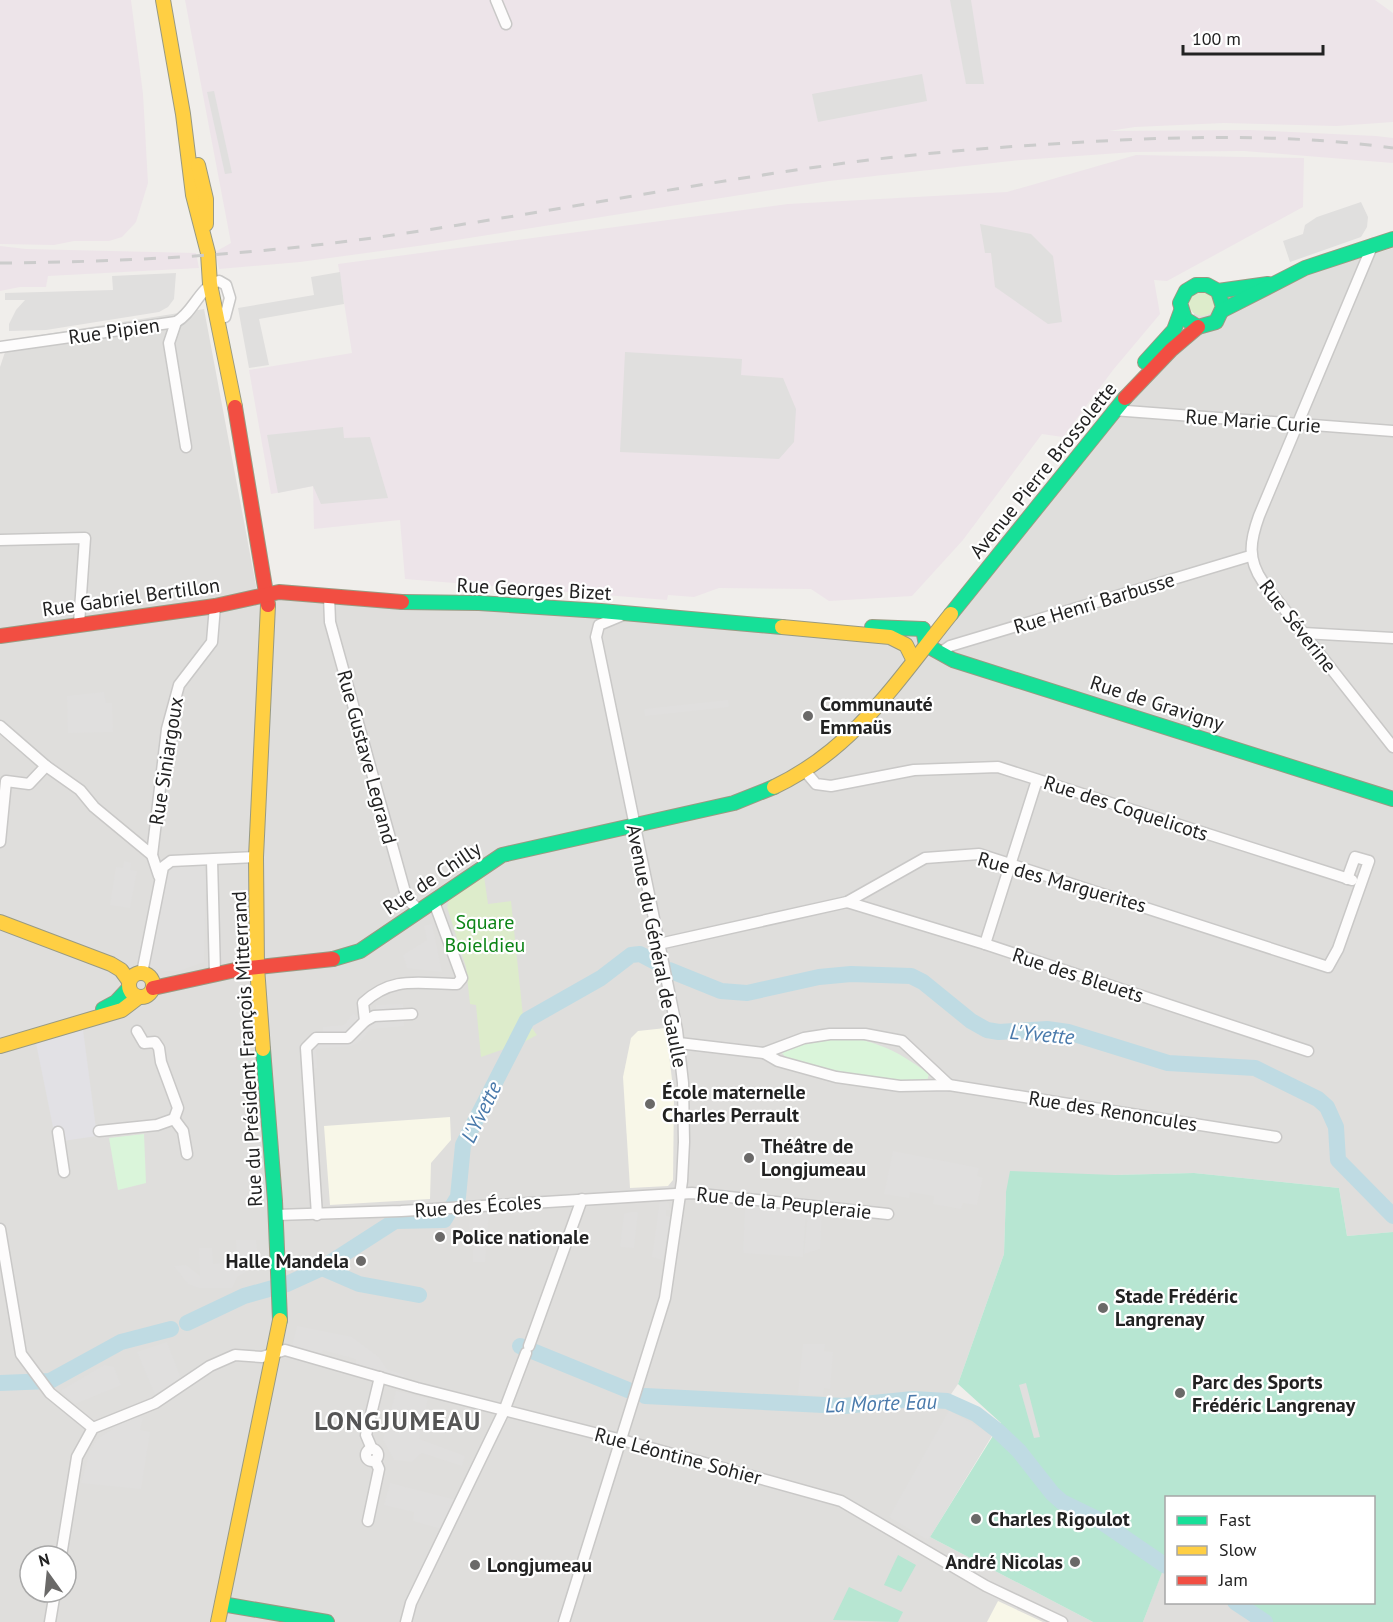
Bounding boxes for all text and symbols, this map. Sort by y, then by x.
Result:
scale bar [1183,18,1322,56]
text: 100 m [1192,27,1241,50]
street label: Rue Pipien [67,312,161,350]
street label: Avenue Pierre Brossolette [964,376,1122,564]
street label: Rue Marie Curie [1184,403,1322,439]
street label: Rue Henri Barbusse [1010,566,1178,640]
street label: Rue Gabriel Bertillon [40,572,222,622]
street label: Rue Georges Bizet [456,572,612,606]
street label: Rue Séverine [1254,574,1342,678]
street label: Rue Gustave Legrand [331,667,403,847]
street label: Rue de Gravigny [1087,669,1228,737]
place label: Communauté Emmaüs [820,691,933,740]
street label: Rue Siniargoux [143,695,189,827]
marker: Communauté Emmaüs [801,709,815,723]
street label: Rue des Coquelicots [1040,769,1212,847]
street label: Avenue du Général de Gaulle [621,822,693,1070]
street label: Rue de Chilly [378,835,487,920]
street label: Rue des Marguerites [975,845,1149,919]
street label: Rue du Président François Mitterrand [226,890,268,1208]
park label: Square Boieldieu [445,909,525,958]
street label: Rue des Bleuets [1009,942,1147,1008]
water label: L'Yvette [1008,1018,1076,1050]
water label: L'Yvette [455,1077,508,1147]
place label: École maternelle Charles Perrault [662,1079,806,1128]
street label: Rue des Renoncules [1027,1085,1199,1137]
marker: École maternelle Charles Perrault [643,1097,657,1111]
place label: Théâtre de Longjumeau [761,1133,866,1182]
marker: Théâtre de Longjumeau [742,1151,756,1165]
street label: Rue de la Peupleraie [695,1181,873,1225]
street label: Rue des Écoles [414,1189,542,1223]
place label: Police nationale [452,1224,589,1250]
marker: Police nationale [433,1230,447,1244]
place label: Halle Mandela [226,1248,349,1274]
marker: Halle Mandela [354,1254,368,1268]
place label: Stade Frédéric Langrenay [1115,1283,1238,1332]
marker: Stade Frédéric Langrenay [1096,1301,1110,1315]
place label: Parc des Sports Frédéric Langrenay [1192,1369,1356,1418]
marker: Parc des Sports Frédéric Langrenay [1173,1386,1187,1400]
water label: La Morte Eau [824,1388,938,1418]
district label: LONGJUMEAU [314,1404,482,1437]
street label: Rue Léontine Sohier [592,1421,765,1491]
legend [1165,1496,1375,1604]
place label: Charles Rigoulot [988,1506,1130,1532]
text: Fast [1219,1508,1251,1531]
marker: Charles Rigoulot [969,1512,983,1526]
text: Slow [1219,1538,1257,1561]
north arrow [18,1544,78,1604]
text: N [36,1548,52,1571]
place label: André Nicolas [945,1549,1063,1575]
place label: Longjumeau [487,1552,592,1578]
marker: André Nicolas [1068,1555,1082,1569]
marker: Longjumeau [468,1558,482,1572]
text: Jam [1218,1568,1248,1591]

